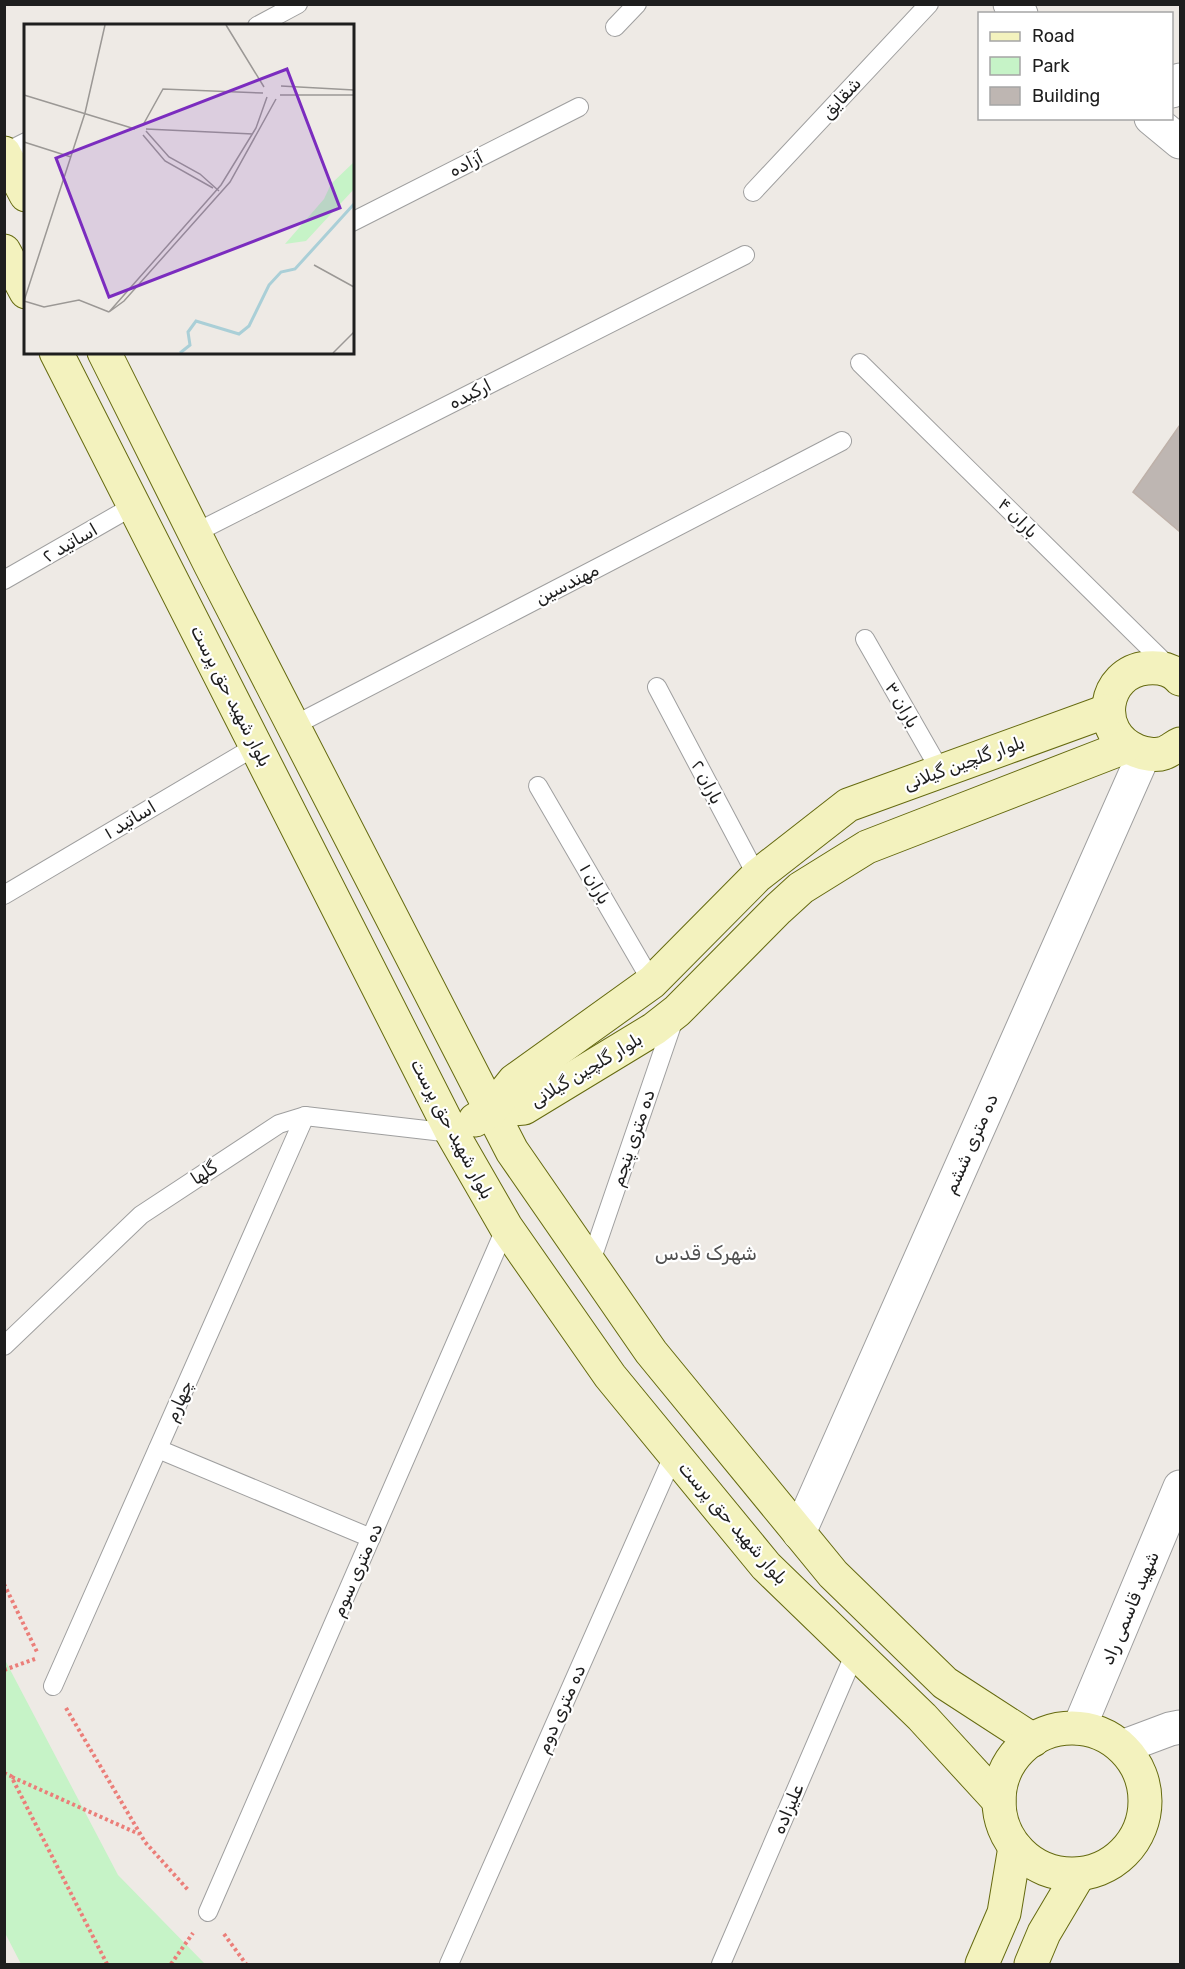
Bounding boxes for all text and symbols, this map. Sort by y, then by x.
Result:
legend [978,12,1173,120]
inset map [24,24,354,354]
text: Road [1032,25,1075,47]
text: Park [1032,55,1070,77]
street label: شقایق [816,72,866,124]
text: Building [1032,85,1100,107]
street label: آزاده [445,146,487,182]
street label: ارکیده [445,374,495,414]
street label: باران ۴ [993,493,1043,543]
street label: اساتید ۲ [38,518,102,568]
street label: مهندسین [531,559,603,609]
street label: بلوار شهید حق پرست [185,622,276,771]
street label: باران ۳ [880,678,924,732]
street label: بلوار گلچین گیلانی [901,731,1027,795]
street label: باران ۲ [686,756,728,808]
street label: اساتید ۱ [100,796,160,844]
street label: باران ۱ [575,860,615,908]
street label: بلوار گلچین گیلانی [526,1028,646,1112]
street label: بلوار شهید حق پرست [405,1055,498,1203]
street label: ده متری پنجم [606,1087,661,1190]
street label: ده متری ششم [939,1090,1004,1198]
street label: گلها [186,1156,222,1190]
district label: شهرک قدس [655,1241,757,1265]
street label: چهارم [160,1377,198,1425]
street label: بلوار شهید حق پرست [673,1457,792,1590]
street label: ده متری سوم [327,1520,387,1620]
street label: شهید قاسمی راد [1096,1548,1164,1668]
street label: ده متری دوم [532,1661,590,1757]
street label: علیزاده [768,1780,808,1837]

